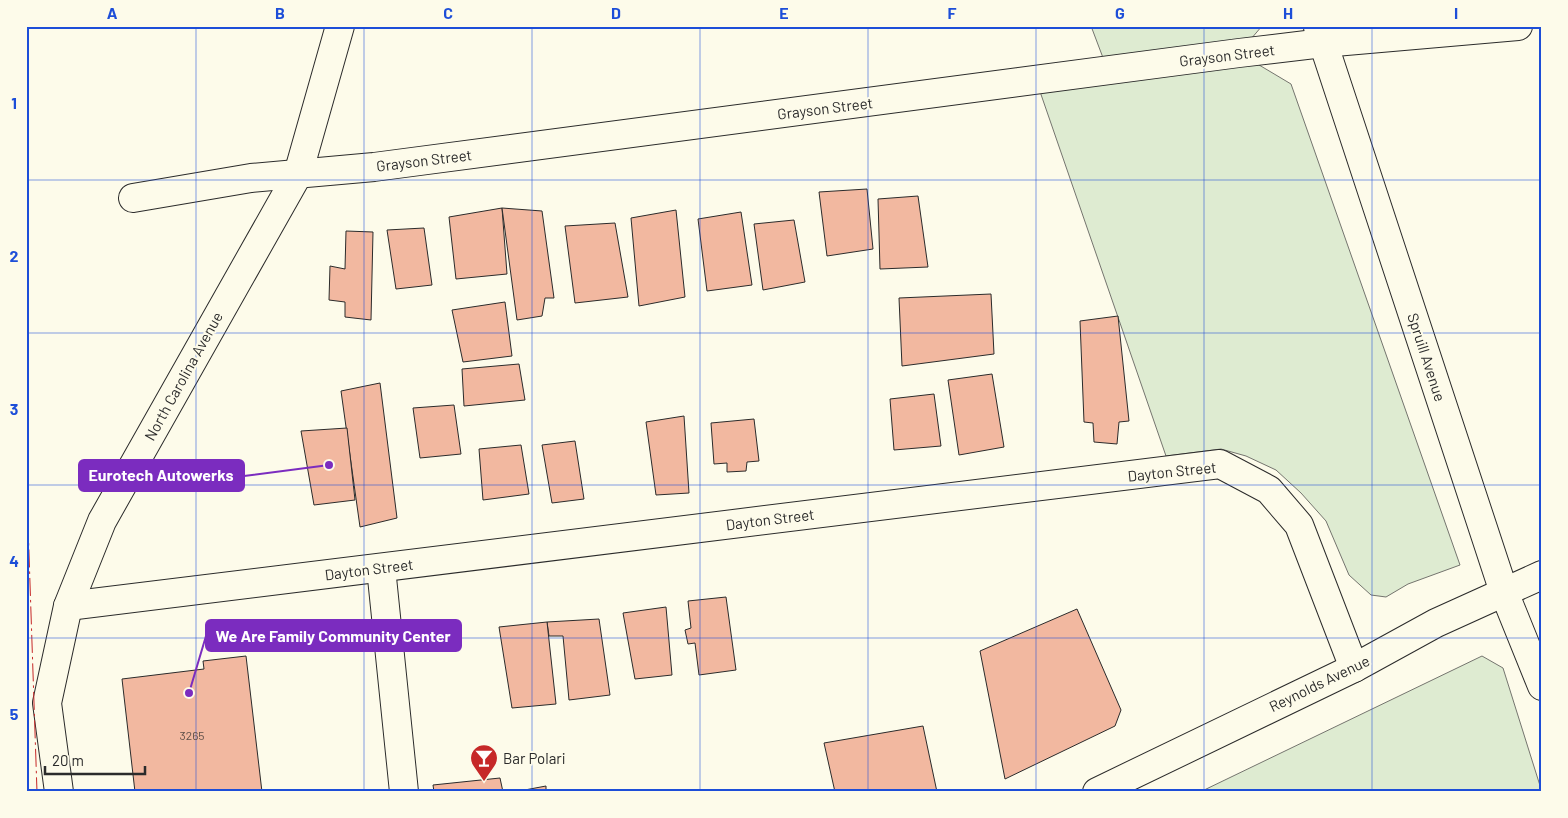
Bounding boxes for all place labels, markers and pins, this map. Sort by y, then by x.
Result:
callout: Eurotech Autowerks [79,460,244,491]
callout: We Are Family Community Center [206,620,461,651]
bar icon: Bar Polari [469,743,499,782]
place label: Bar Polari [503,749,566,767]

